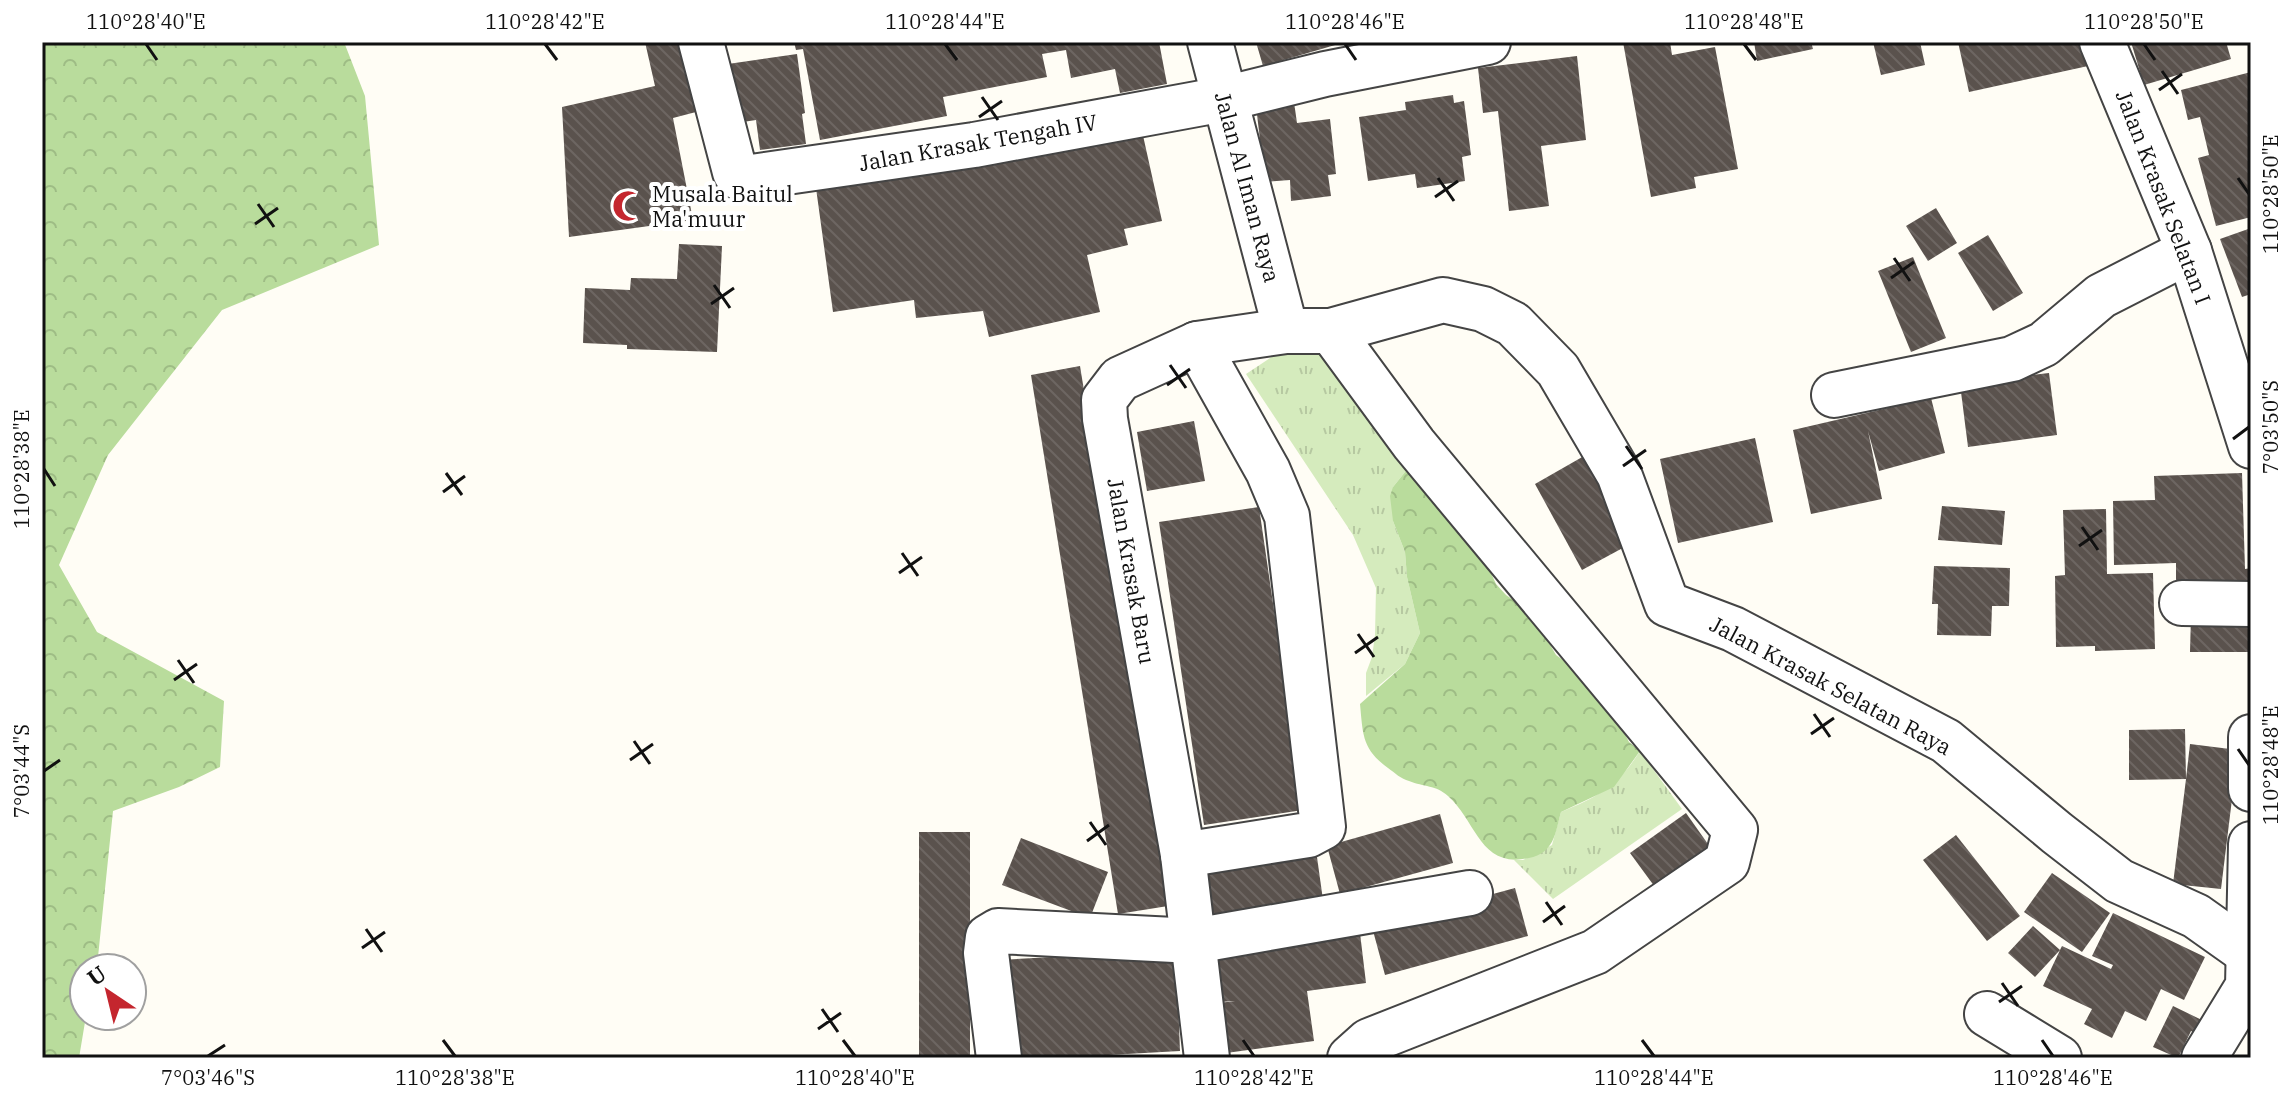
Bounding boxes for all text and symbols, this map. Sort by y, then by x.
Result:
text: 110°28'40"E [86,8,206,35]
text: 110°28'42"E [485,8,605,35]
text: 110°28'44"E [885,8,1005,35]
text: 110°28'46"E [1285,8,1405,35]
text: 110°28'48"E [1684,8,1804,35]
text: 110°28'50"E [2084,8,2204,35]
street label: Jalan Krasak Selatan I [2110,86,2218,308]
street label: Jalan Al Iman Raya [1209,89,1287,285]
street label: Jalan Krasak Tengah IV [856,107,1100,177]
text: 110°28'50"E [2257,134,2284,254]
place label: Musala Baitul Ma'muur [652,179,793,233]
mosque icon: Musala Baitul Ma'muur [611,189,645,223]
text: 7°03'50"S [2257,380,2284,474]
text: 110°28'38"E [8,409,35,529]
street label: Jalan Krasak Baru [1101,476,1163,666]
street label: Jalan Krasak Selatan Raya [1705,609,1957,761]
text: 110°28'48"E [2257,705,2284,825]
text: 7°03'44"S [8,724,35,818]
north arrow [68,952,148,1032]
text: U [81,958,112,992]
text: 7°03'46"S [161,1064,255,1091]
text: 110°28'38"E [395,1064,515,1091]
text: 110°28'40"E [795,1064,915,1091]
text: 110°28'42"E [1194,1064,1314,1091]
text: 110°28'44"E [1594,1064,1714,1091]
text: 110°28'46"E [1993,1064,2113,1091]

